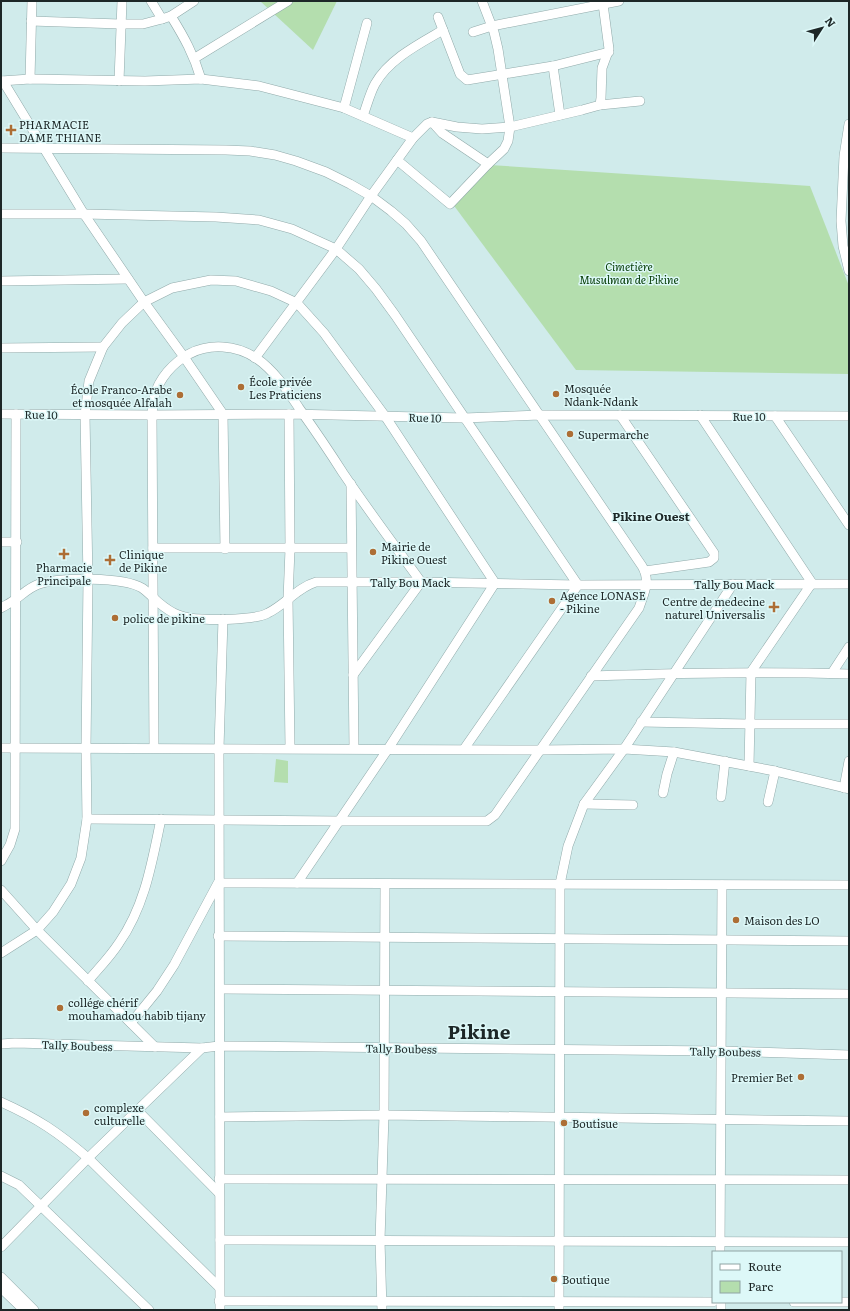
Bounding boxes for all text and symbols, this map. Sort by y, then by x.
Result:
north arrow [802,8,842,48]
text: N [822,13,840,30]
place label: PHARMACIE DAME THIANE [19,116,101,145]
marker: PHARMACIE DAME THIANE [6,125,16,135]
park label: Cimetière Musulman de Pikine [579,258,679,287]
place label: École privée Les Praticiens [249,373,321,402]
place label: Mosquée Ndank-Ndank [564,380,638,409]
place label: École Franco-Arabe et mosquée Alfalah [71,381,172,410]
marker: École privée Les Praticiens [236,382,246,392]
marker: Mosquée Ndank-Ndank [551,389,561,399]
marker: École Franco-Arabe et mosquée Alfalah [175,390,185,400]
street label: Rue 10 [24,406,58,422]
street label: Rue 10 [408,408,442,426]
street label: Rue 10 [732,408,766,424]
place label: Supermarche [578,426,649,442]
marker: Supermarche [565,429,575,439]
district label: Pikine Ouest [612,507,690,525]
place label: Mairie de Pikine Ouest [381,538,448,567]
place label: Clinique de Pikine [119,546,167,575]
marker: Mairie de Pikine Ouest [368,547,378,557]
marker: Pharmacie Principale [59,549,69,559]
marker: Clinique de Pikine [104,554,116,566]
place label: Pharmacie Principale [36,559,92,588]
street label: Tally Bou Mack [370,574,451,590]
street label: Tally Bou Mack [694,576,775,592]
place label: Agence LONASE - Pikine [560,587,646,616]
place label: Centre de medecine naturel Universalis [662,593,765,622]
marker: Agence LONASE - Pikine [547,596,557,606]
marker: Centre de medecine naturel Universalis [768,601,780,613]
place label: police de pikine [123,610,205,626]
marker: police de pikine [110,613,120,623]
place label: Maison des LO [744,912,820,928]
marker: Maison des LO [731,915,741,925]
place label: collége chérif mouhamadou habib tijany [68,994,207,1023]
marker: collége chérif mouhamadou habib tijany [55,1003,65,1013]
district label: Pikine [448,1017,511,1045]
street label: Tally Boubess [41,1036,113,1054]
street label: Tally Boubess [365,1039,437,1057]
street label: Tally Boubess [689,1042,761,1060]
place label: Premier Bet [731,1069,794,1085]
marker: Premier Bet [796,1072,806,1082]
place label: complexe culturelle [94,1099,145,1128]
marker: complexe culturelle [81,1108,91,1118]
place label: Boutisue [572,1115,618,1131]
marker: Boutisue [559,1118,569,1128]
legend [712,1251,842,1303]
text: Route [748,1257,782,1275]
place label: Boutique [562,1271,610,1287]
marker: Boutique [549,1274,559,1284]
text: Parc [748,1277,773,1295]

